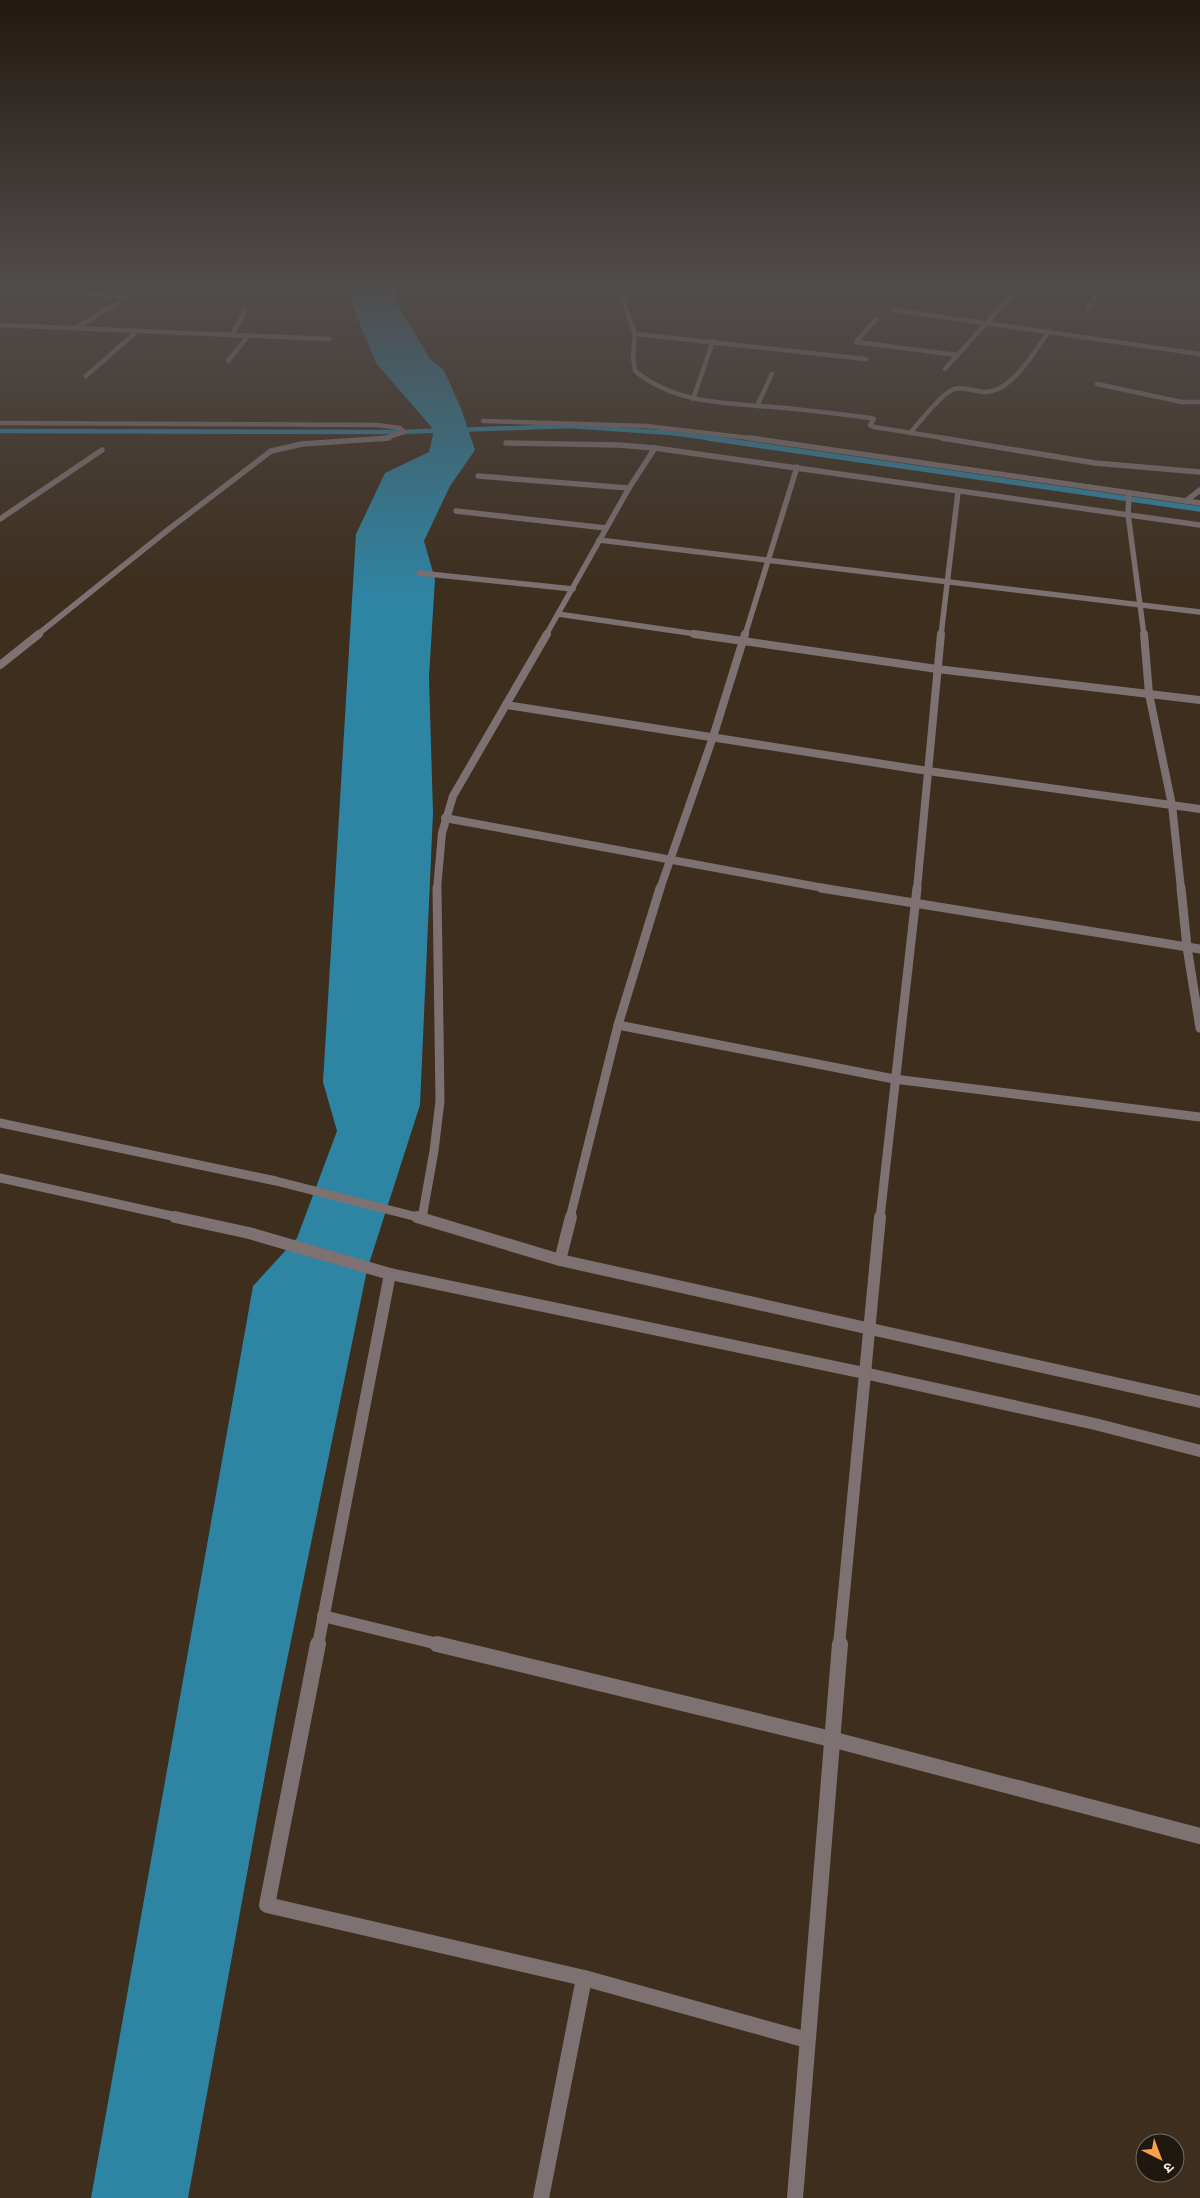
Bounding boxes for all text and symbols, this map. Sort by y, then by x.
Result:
north arrow [1135,2133,1185,2183]
text: उ [1158,2157,1178,2178]

